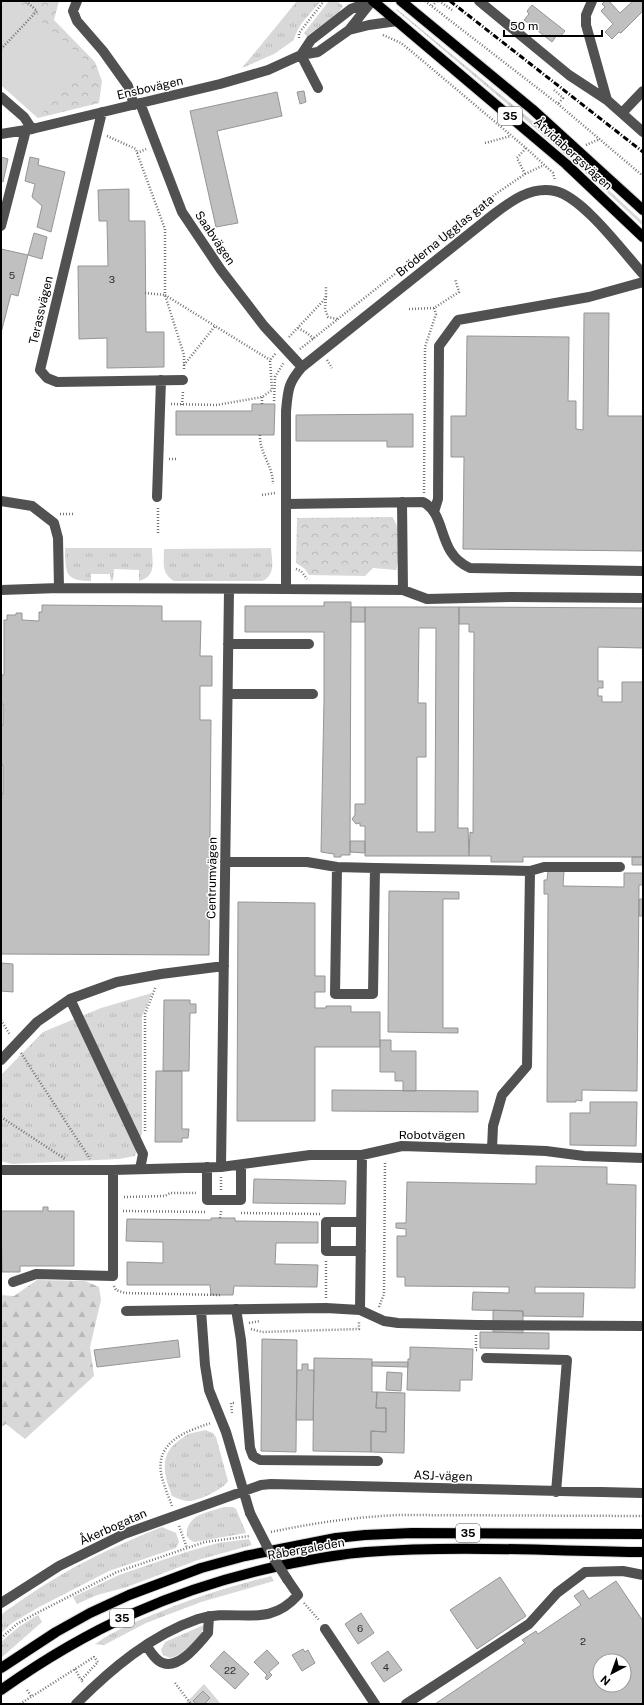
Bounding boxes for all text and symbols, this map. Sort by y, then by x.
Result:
scale bar [504,12,602,38]
text: 50 m [510,19,538,33]
street label: Ensbovägen [115,74,185,102]
road number: 35 [498,107,522,125]
street label: Åtvidabergsvägen [531,115,615,193]
street label: Bröderna Ugglas gata [393,192,497,280]
street label: Saabvägen [192,208,238,268]
house number: 5 [9,269,15,281]
house number: 3 [109,273,115,285]
street label: Terassvägen [26,274,56,346]
street label: Centrumvägen [204,837,220,919]
street label: Robotvägen [399,1128,465,1142]
street label: ASJ-vägen [413,1468,473,1484]
street label: Åkerbogatan [77,1506,149,1548]
road number: 35 [456,1524,480,1542]
street label: Råbergaleden [266,1535,346,1563]
road number: 35 [110,1609,134,1627]
house number: 6 [357,1622,363,1634]
house number: 2 [580,1635,586,1647]
north arrow [592,1653,632,1693]
house number: 4 [383,1661,389,1673]
house number: 22 [224,1664,236,1676]
text: N [598,1673,613,1688]

